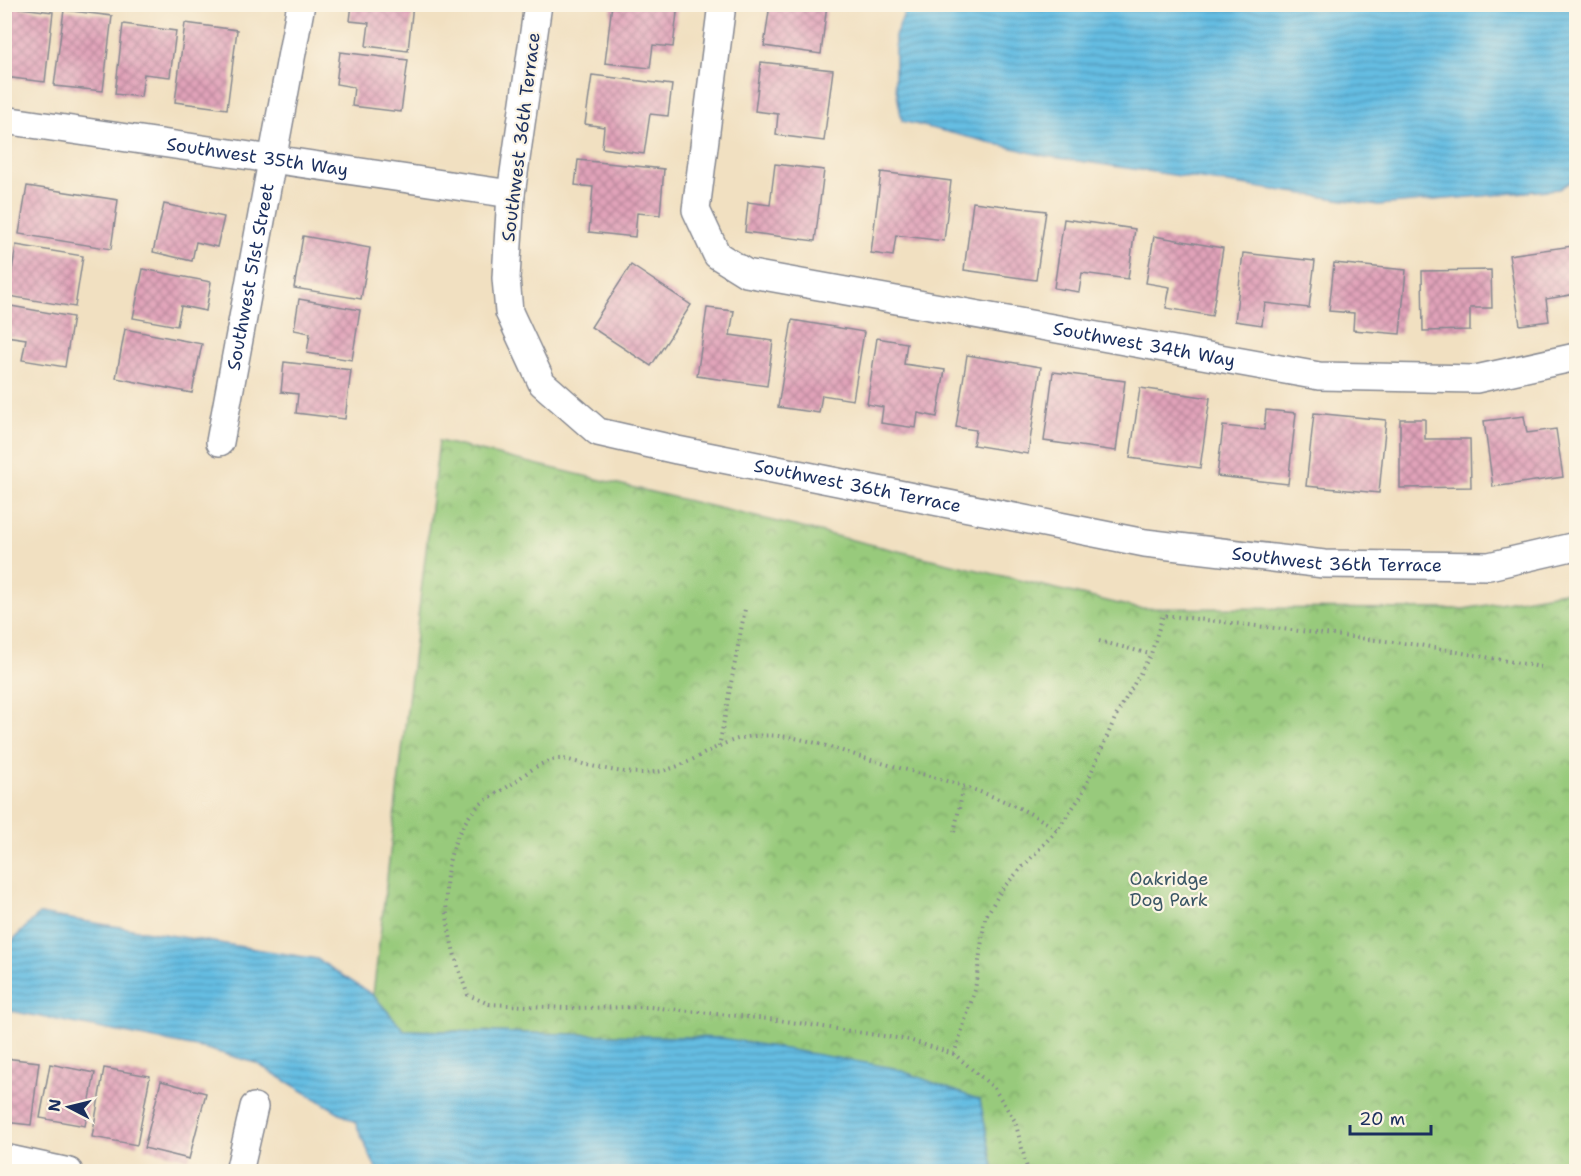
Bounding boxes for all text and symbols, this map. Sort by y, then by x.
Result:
street label: Southwest 36th Terrace [496,31,546,243]
street label: Southwest 35th Way [165,132,350,182]
street label: Southwest 51st Street [221,181,280,372]
street label: Southwest 34th Way [1051,316,1237,373]
street label: Southwest 36th Terrace [752,454,963,518]
street label: Southwest 36th Terrace [1230,541,1442,577]
park label: Oakridge Dog Park [1129,867,1209,912]
north arrow [39,1077,99,1137]
text: N [43,1098,66,1113]
scale bar [1350,1098,1431,1136]
text: 20 m [1359,1107,1405,1131]

